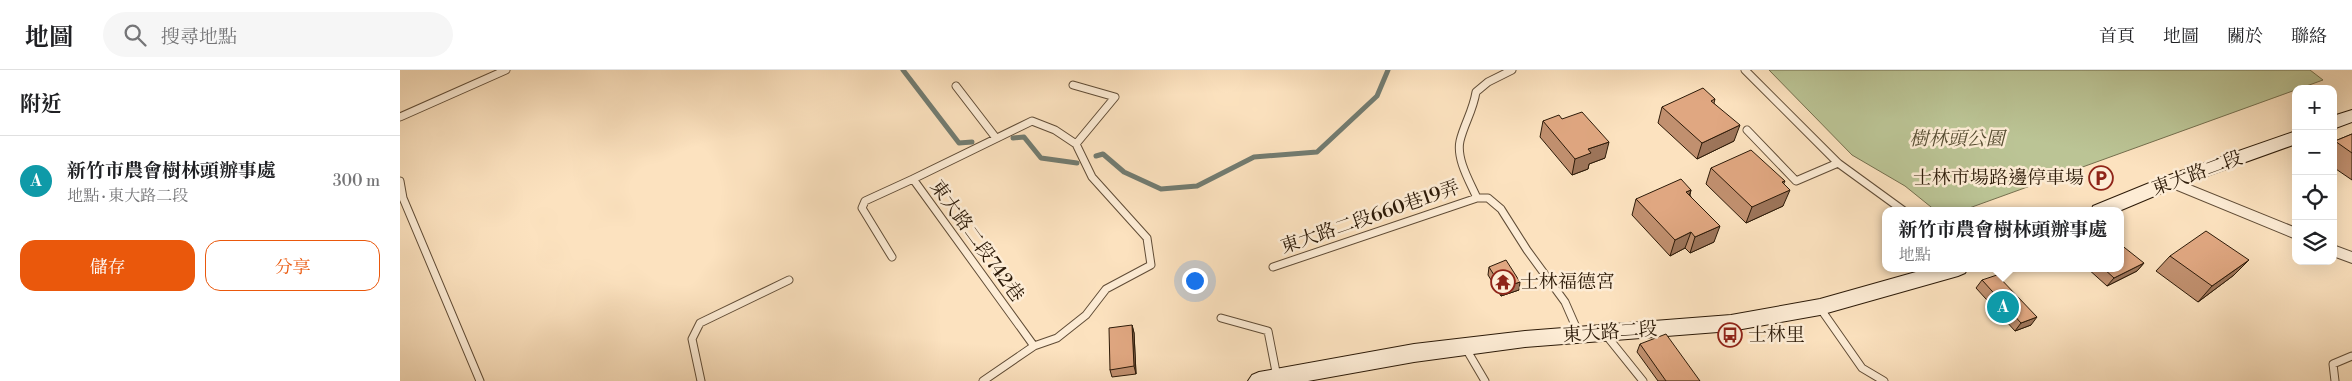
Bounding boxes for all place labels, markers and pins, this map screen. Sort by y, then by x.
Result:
parking icon: 士林市場路邊停車場 [2088,165,2114,191]
place label: 士林市場路邊停車場 [1913,166,2084,190]
temple icon: 士林福德宮 [1490,269,1516,295]
place label: 士林福德宮 [1520,270,1615,294]
pin: A [1987,288,2019,326]
bus stop icon: 士林里 [1717,322,1743,348]
place label: 士林里 [1748,323,1805,347]

